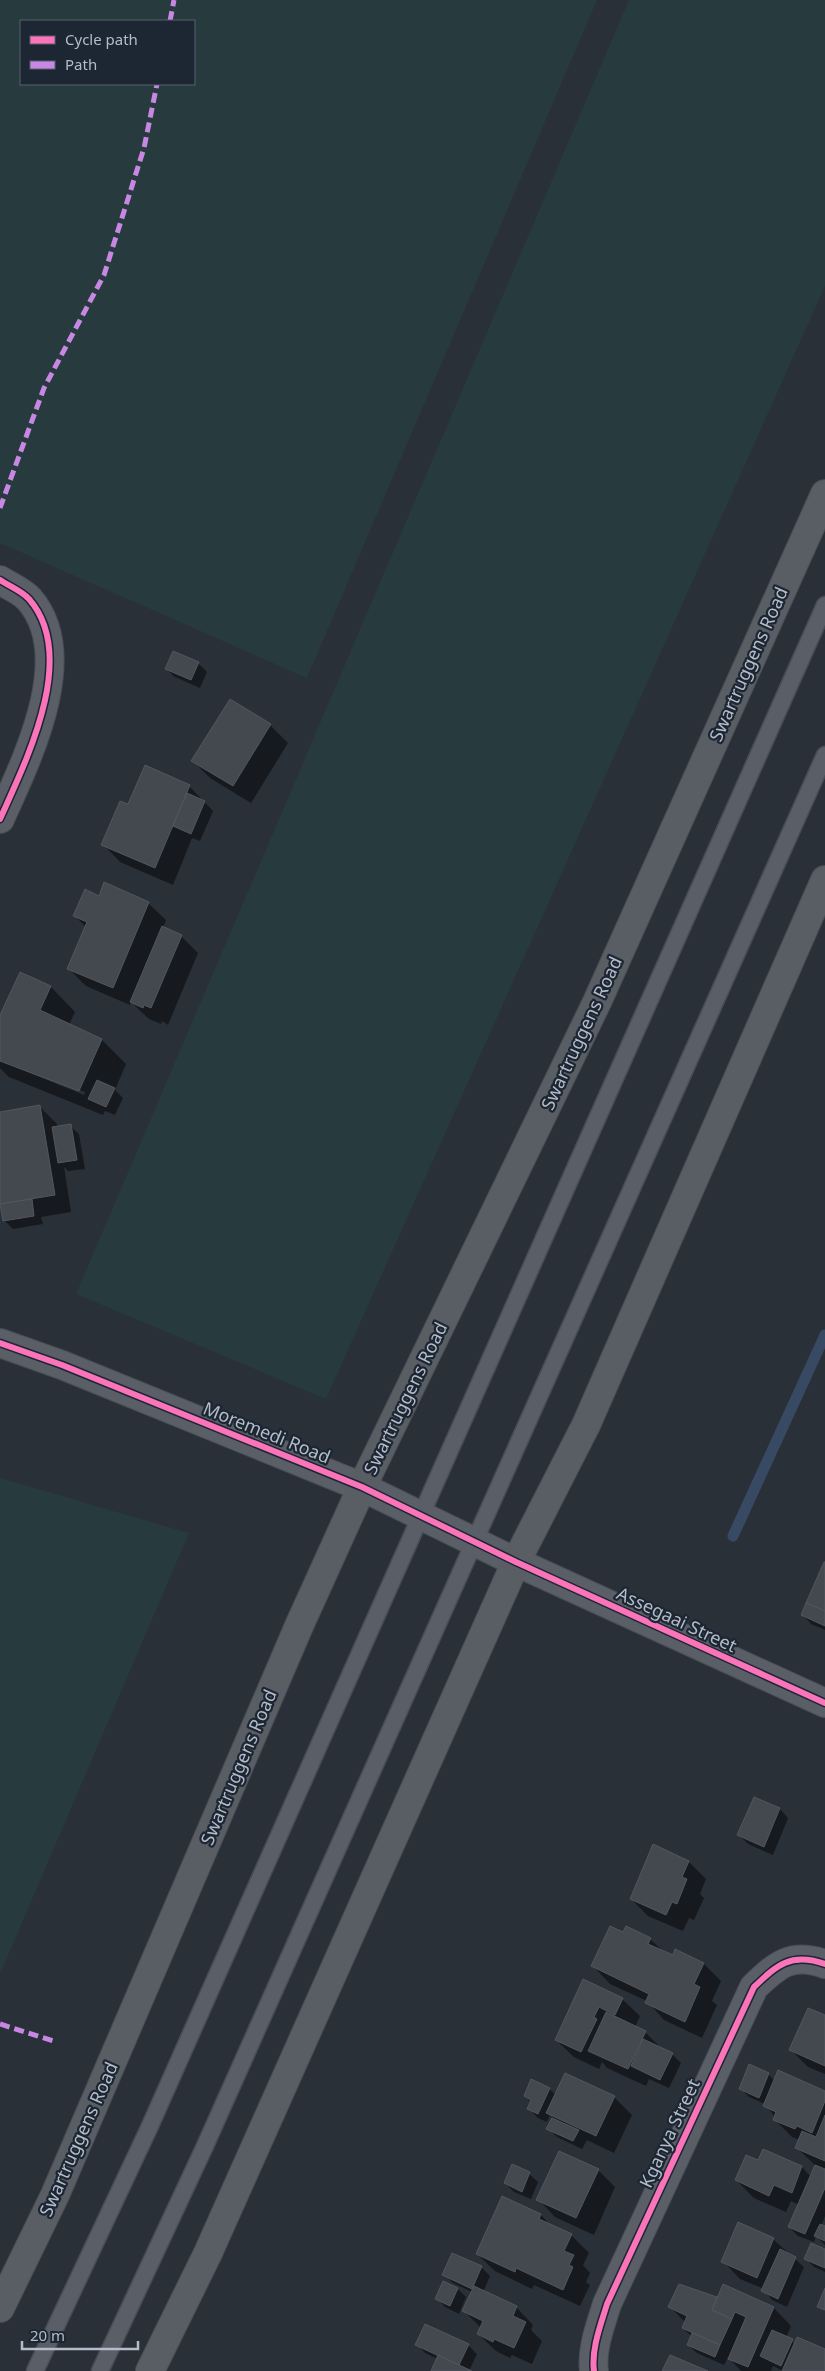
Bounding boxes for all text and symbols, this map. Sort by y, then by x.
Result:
legend [20,20,195,85]
text: Cycle path [65,29,138,49]
text: Path [65,54,97,74]
street label: Swartruggens Road [703,583,793,745]
street label: Swartruggens Road [535,952,627,1114]
street label: Swartruggens Road [358,1318,452,1478]
street label: Moremedi Road [200,1396,334,1468]
street label: Assegaai Street [613,1581,741,1658]
street label: Swartruggens Road [194,1686,282,1848]
street label: Swartruggens Road [33,2058,123,2220]
street label: Kganya Street [633,2074,705,2191]
scale bar [22,2318,139,2350]
text: 20 m [30,2325,65,2345]

